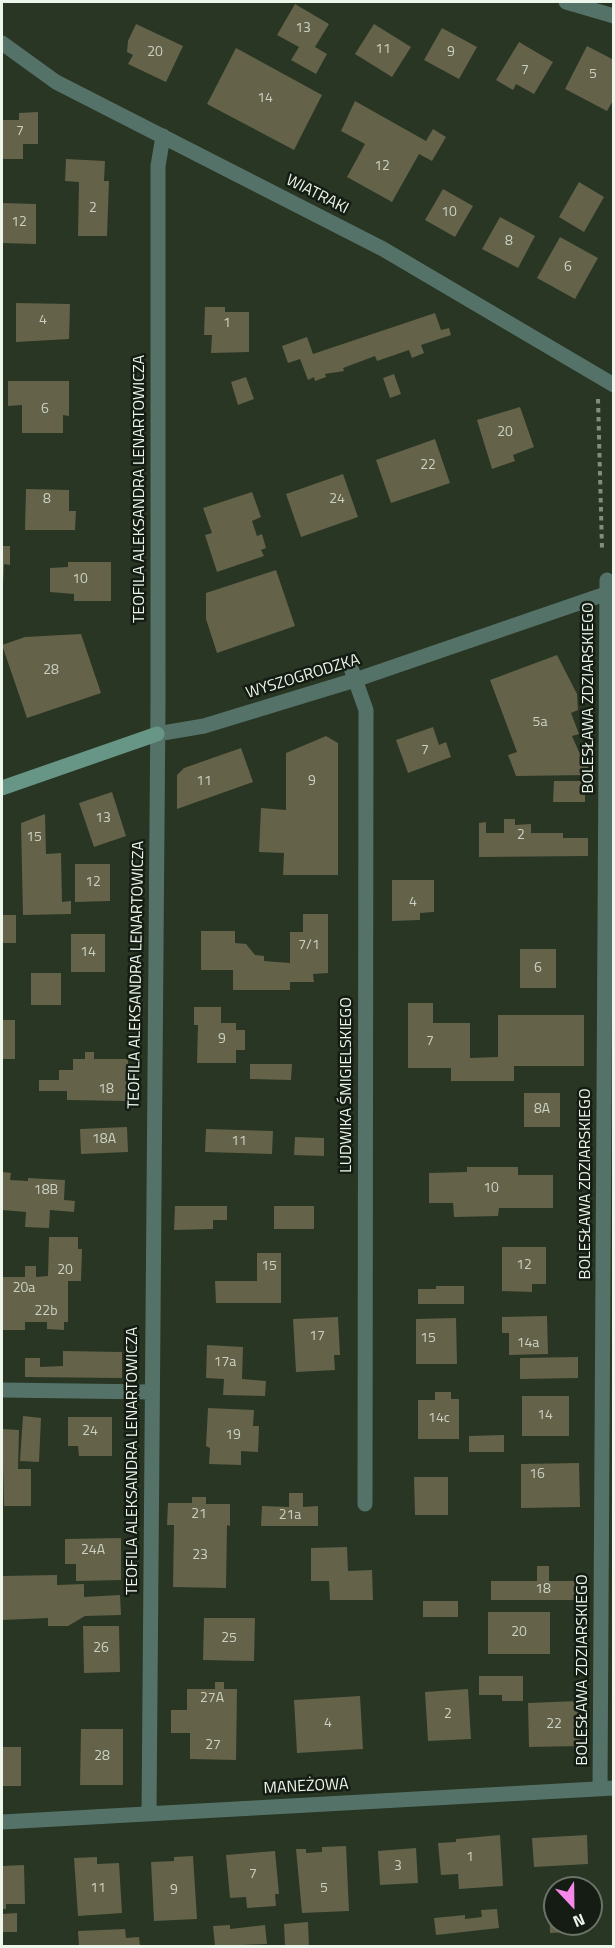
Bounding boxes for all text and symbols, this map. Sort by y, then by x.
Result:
house number: 13 [295,21,311,37]
house number: 11 [375,42,391,58]
house number: 20 [147,45,163,61]
house number: 9 [447,45,455,61]
house number: 7 [521,63,529,79]
house number: 5 [589,67,597,83]
house number: 14 [257,91,273,107]
house number: 7 [16,124,24,140]
house number: 12 [374,159,390,175]
street label: WIATRAKI [283,171,351,219]
house number: 2 [89,201,97,217]
house number: 10 [441,205,457,221]
house number: 12 [11,215,27,231]
house number: 8 [505,234,513,250]
house number: 6 [564,260,572,276]
house number: 4 [39,313,47,329]
house number: 1 [223,316,231,332]
street label: TEOFILA ALEKSANDRA LENARTOWICZA [130,355,150,623]
house number: 6 [41,402,49,418]
house number: 20 [497,425,513,441]
house number: 22 [420,458,436,474]
house number: 8 [43,492,51,508]
house number: 24 [329,492,345,508]
house number: 10 [72,572,88,588]
street label: BOLESŁAWA ZDZIARSKIEGO [579,603,599,793]
street label: WYSZOGRODZKA [244,651,362,703]
house number: 28 [43,663,59,679]
house number: 5a [533,715,547,731]
house number: 7 [421,743,429,759]
house number: 11 [196,774,212,790]
house number: 9 [308,774,316,790]
house number: 13 [95,811,111,827]
house number: 2 [517,828,525,844]
house number: 15 [26,830,42,846]
street label: TEOFILA ALEKSANDRA LENARTOWICZA [125,841,149,1109]
house number: 12 [85,875,101,891]
house number: 4 [409,895,417,911]
house number: 7/1 [298,938,320,954]
house number: 14 [80,945,96,961]
house number: 6 [534,961,542,977]
street label: LUDWIKA ŚMIGIELSKIEGO [337,997,357,1173]
house number: 9 [218,1032,226,1048]
house number: 7 [426,1034,434,1050]
house number: 18 [98,1082,114,1098]
street label: BOLESŁAWA ZDZIARSKIEGO [576,1089,596,1279]
house number: 8A [534,1102,550,1118]
house number: 18A [92,1132,116,1148]
house number: 11 [231,1134,247,1150]
house number: 10 [483,1181,499,1197]
house number: 18B [34,1183,58,1199]
house number: 12 [516,1258,532,1274]
house number: 15 [261,1259,277,1275]
house number: 20 [57,1263,73,1279]
house number: 20a [13,1281,35,1297]
house number: 22b [34,1304,58,1320]
street label: TEOFILA ALEKSANDRA LENARTOWICZA [123,1327,143,1595]
house number: 17 [309,1329,325,1345]
house number: 15 [420,1331,436,1347]
house number: 14a [517,1336,539,1352]
house number: 17a [214,1355,236,1371]
house number: 14 [537,1408,553,1424]
house number: 14c [428,1411,450,1427]
house number: 24 [82,1424,98,1440]
house number: 19 [225,1428,241,1444]
house number: 16 [529,1467,545,1483]
house number: 21 [191,1507,207,1523]
house number: 21a [279,1508,301,1524]
house number: 24A [81,1543,105,1559]
house number: 23 [192,1548,208,1564]
street label: BOLESŁAWA ZDZIARSKIEGO [573,1575,593,1765]
house number: 18 [535,1582,551,1598]
house number: 20 [511,1625,527,1641]
house number: 25 [221,1631,237,1647]
house number: 26 [93,1641,109,1657]
house number: 27A [200,1691,224,1707]
house number: 2 [444,1707,452,1723]
house number: 4 [324,1716,332,1732]
house number: 22 [546,1717,562,1733]
house number: 27 [205,1738,221,1754]
house number: 28 [94,1749,110,1765]
street label: MANEŻOWA [263,1775,349,1799]
house number: 1 [466,1850,474,1866]
house number: 3 [394,1859,402,1875]
house number: 7 [249,1867,257,1883]
north arrow [543,1876,603,1936]
house number: 11 [90,1881,106,1897]
house number: 5 [320,1881,328,1897]
house number: 9 [170,1883,178,1899]
text: N [569,1908,589,1934]

